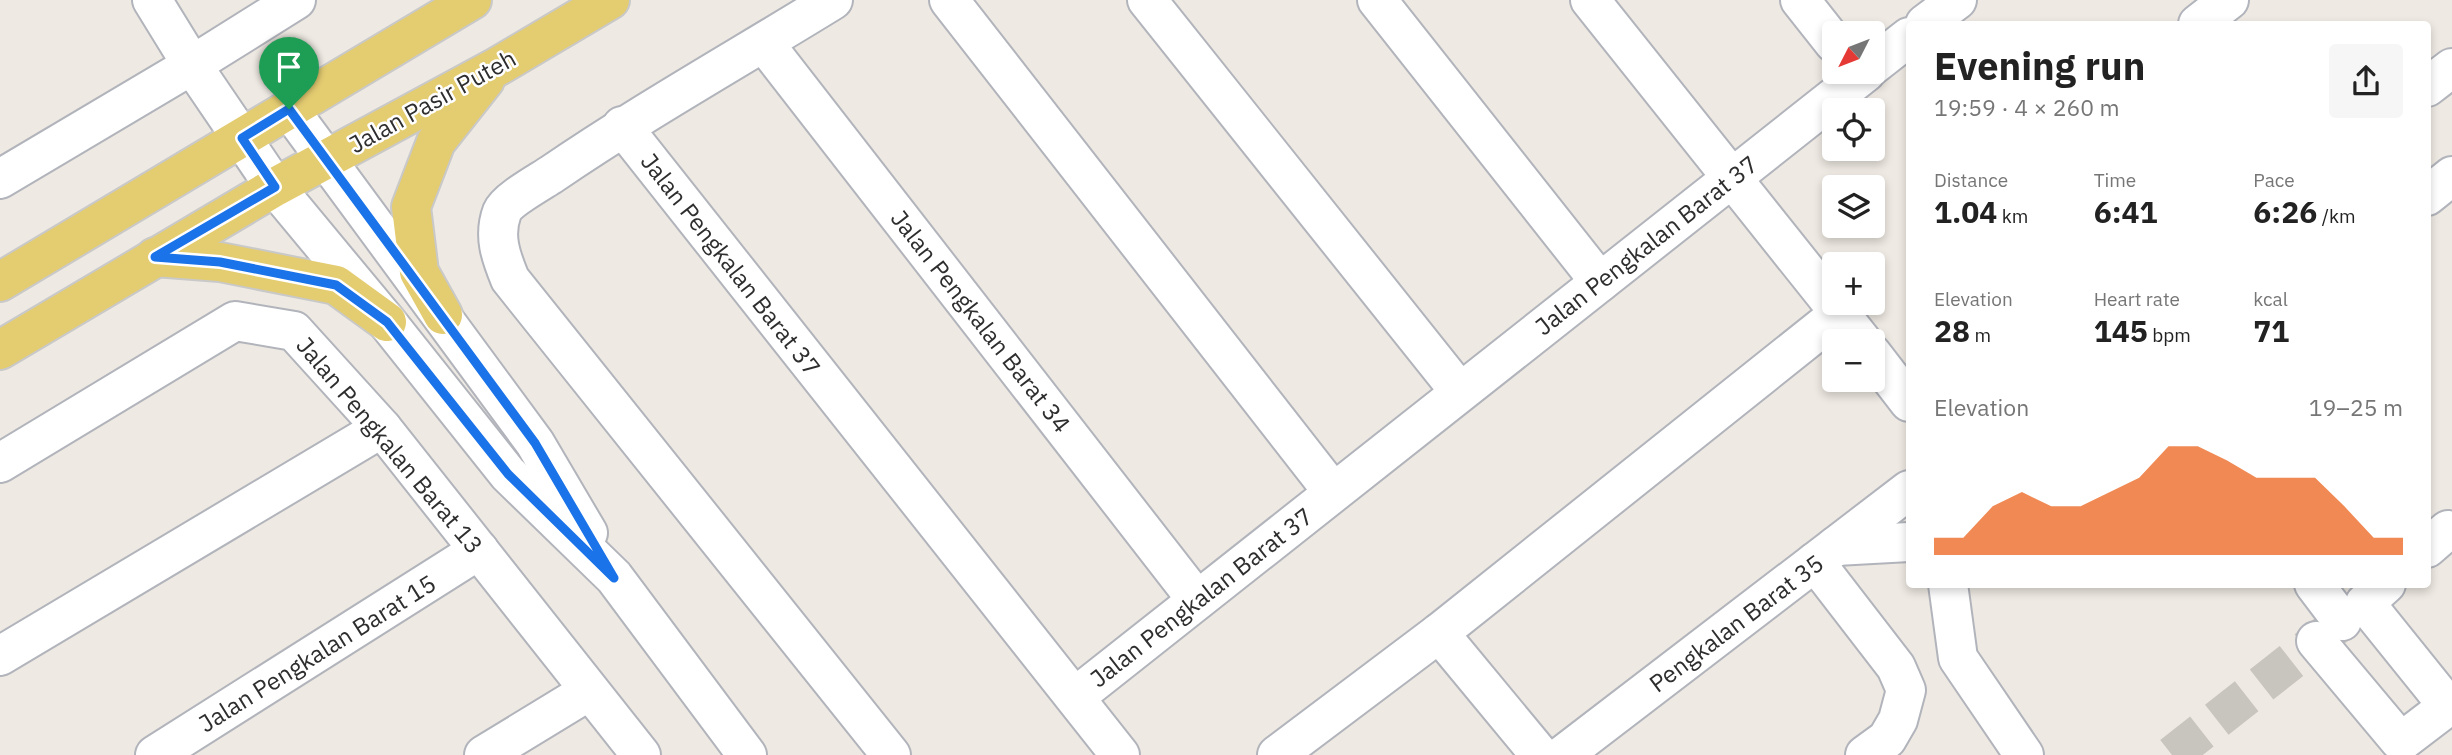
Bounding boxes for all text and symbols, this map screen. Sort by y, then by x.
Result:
north arrow [1822,21,1885,84]
map controls [1822,21,1885,392]
pin [259,37,319,109]
text: Evening run [1934,41,2145,90]
street label: Jalan Pasir Puteh [343,42,521,160]
button: share [2329,44,2403,118]
icon: arrive [270,48,308,86]
text: 19:59 · 4 × 260 m [1934,92,2120,122]
button: locate [1822,98,1885,161]
street label: Jalan Pengkalan Barat 37 [634,146,828,382]
street label: Jalan Pengkalan Barat 37 [1528,148,1764,342]
text: Distance [1934,168,2008,192]
text: Time [2094,168,2136,192]
text: Pace [2253,168,2295,192]
button: layers [1822,175,1885,238]
text: 1.04 [1934,192,1997,231]
text: 6:41 [2094,192,2158,231]
text: 6:26 [2253,192,2317,231]
street label: Jalan Pengkalan Barat 34 [884,203,1078,439]
text: km [1997,204,2028,228]
text: /km [2317,204,2356,228]
button: + [1822,252,1885,315]
text: Elevation [1934,287,2013,311]
text: Heart rate [2094,287,2180,311]
text: kcal [2253,287,2288,311]
text: 28 [1934,311,1970,350]
text: 145 [2094,311,2148,350]
text: 71 [2253,311,2289,350]
text: m [1970,323,1991,347]
text: bpm [2148,323,2191,347]
button: − [1822,329,1885,392]
street label: Jalan Pengkalan Barat 13 [290,330,490,560]
text: Elevation [1934,392,2029,422]
text: 19–25 m [2309,392,2403,422]
street label: Jalan Pengkalan Barat 37 [1083,500,1319,694]
street label: Pengkalan Barat 35 [1642,547,1830,699]
street label: Jalan Pengkalan Barat 15 [192,567,442,739]

